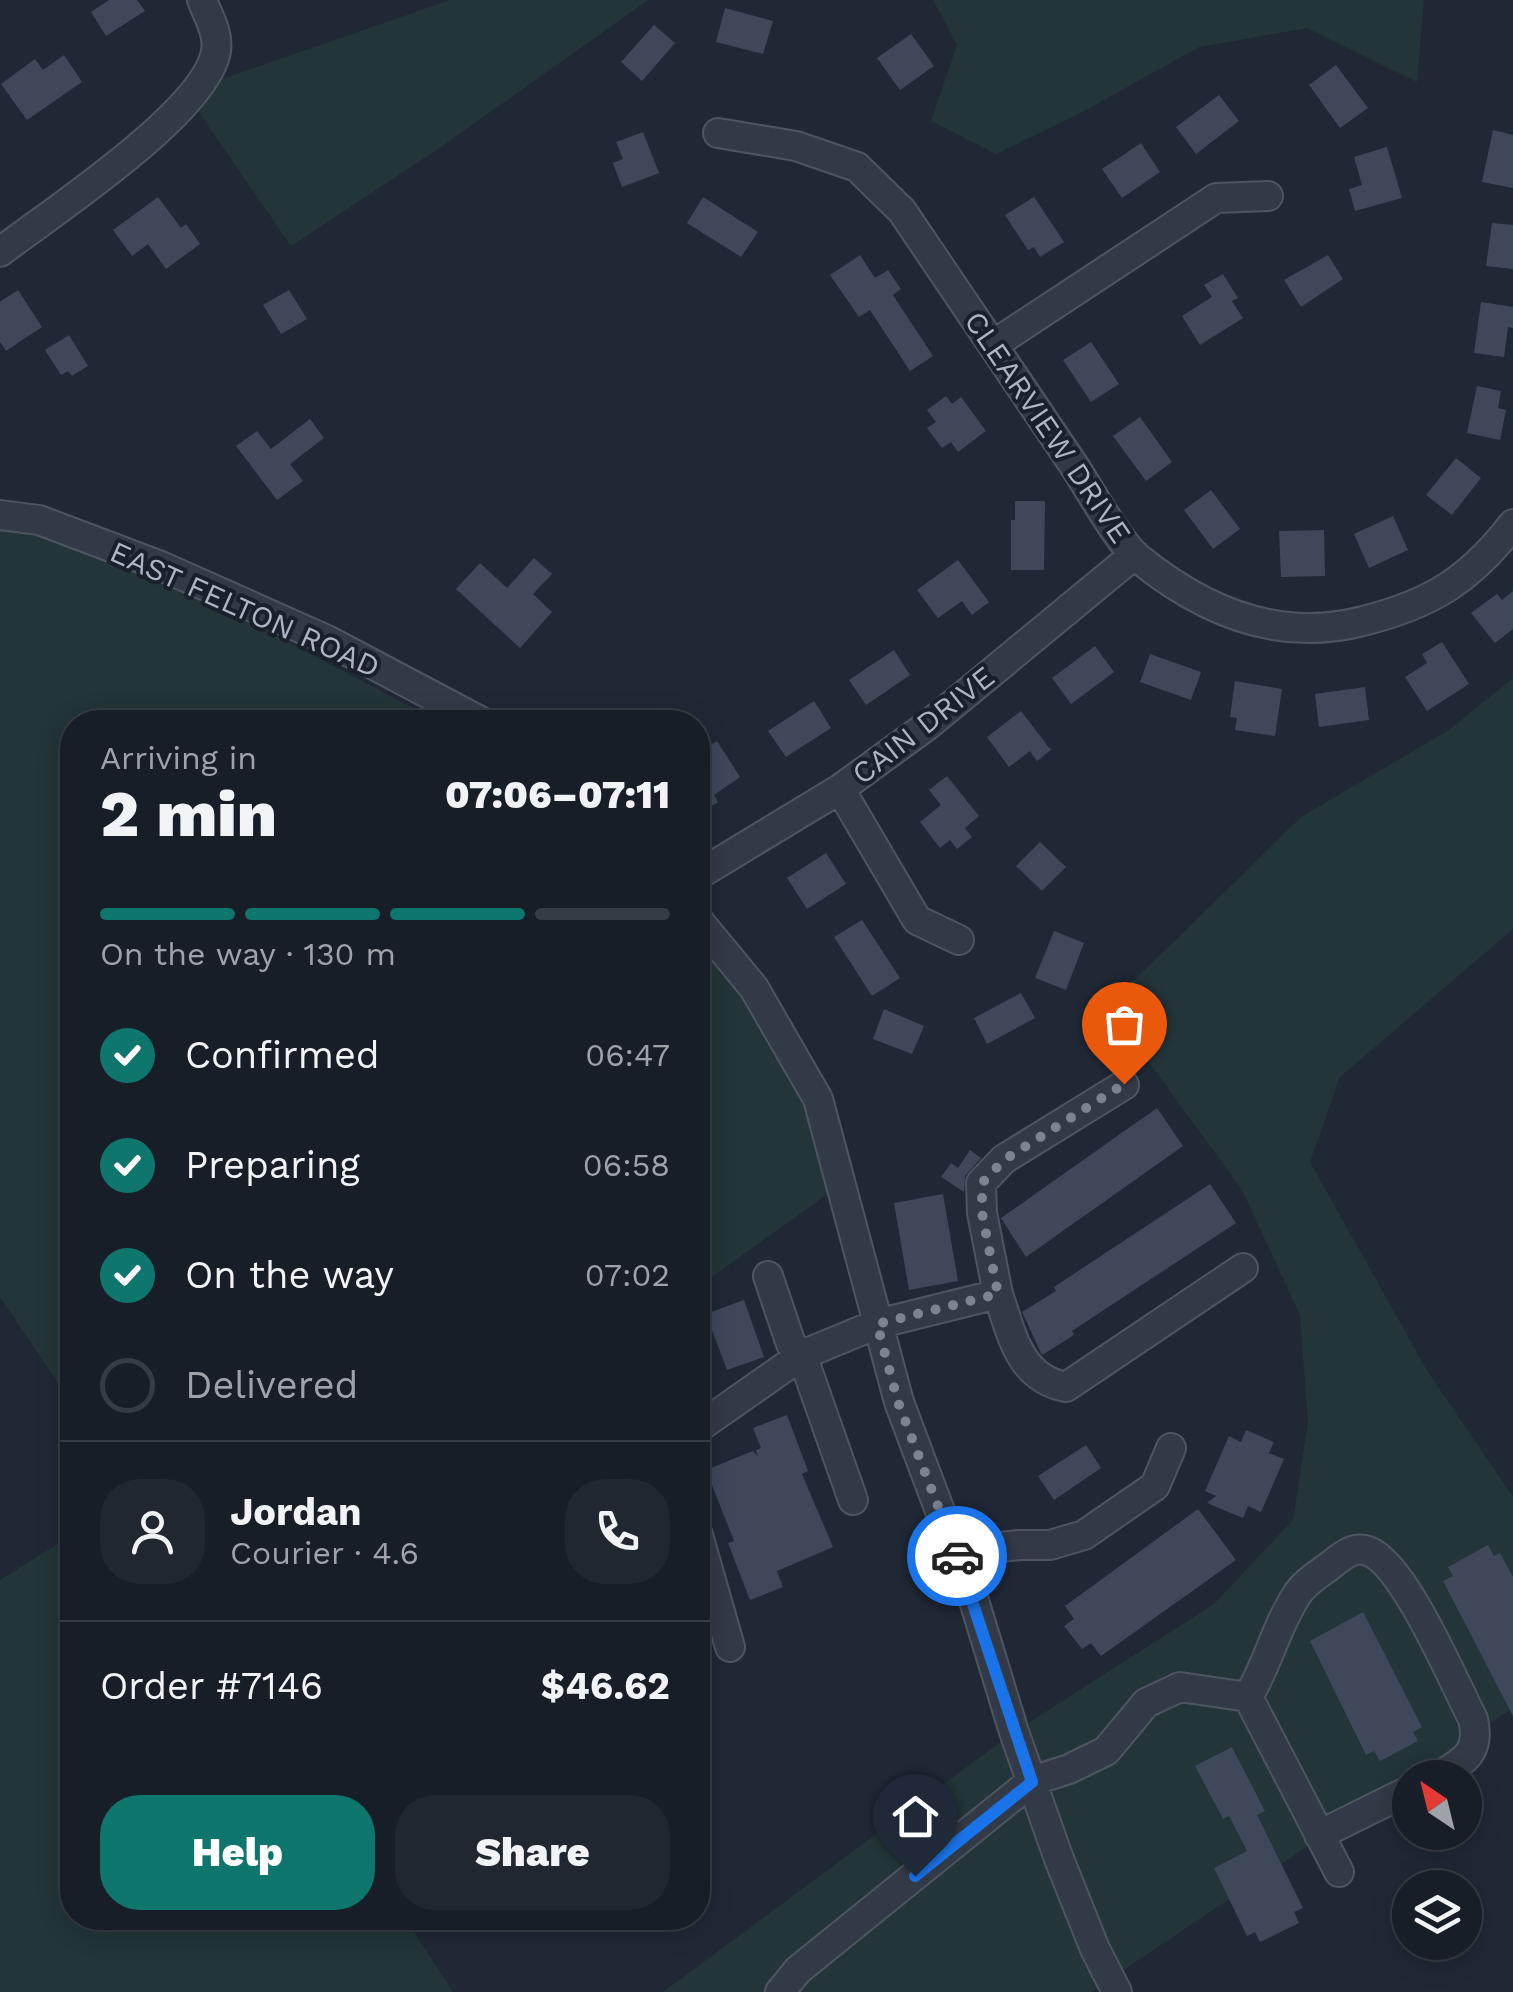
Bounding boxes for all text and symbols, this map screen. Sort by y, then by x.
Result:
street label: CLEARVIEW DRIVE [957,305,1139,549]
street label: EAST FELTON ROAD [105,534,385,684]
street label: CAIN DRIVE [845,659,1001,791]
text: Arriving in [100,739,257,777]
text: 07:06–07:11 [445,773,670,817]
text: 2 min [100,776,277,852]
text: On the way · 130 m [100,935,396,973]
pin [1082,982,1167,1085]
icon: bag [1097,997,1152,1052]
icon: check [100,1028,155,1083]
text: Confirmed [185,1033,380,1077]
text: 06:47 [585,1036,670,1074]
icon: check [100,1138,155,1193]
text: Preparing [185,1143,360,1187]
text: 06:58 [583,1146,670,1184]
icon: check [100,1248,155,1303]
text: On the way [185,1253,394,1297]
text: 07:02 [585,1256,670,1294]
text: Delivered [185,1363,358,1407]
button: person [100,1479,205,1584]
button: phone [565,1479,670,1584]
text: Jordan [230,1490,362,1534]
courier [907,1506,1007,1606]
icon: car [930,1529,985,1584]
text: Courier · 4.6 [230,1534,419,1572]
text: Order #7146 [100,1664,323,1708]
text: $46.62 [541,1664,670,1708]
north arrow [1392,1760,1482,1850]
map controls [1392,1760,1482,1960]
pin [873,1774,958,1877]
icon: home [888,1789,943,1844]
button: Help [100,1795,375,1910]
button: Share [395,1795,670,1910]
button: layers [1392,1870,1482,1960]

